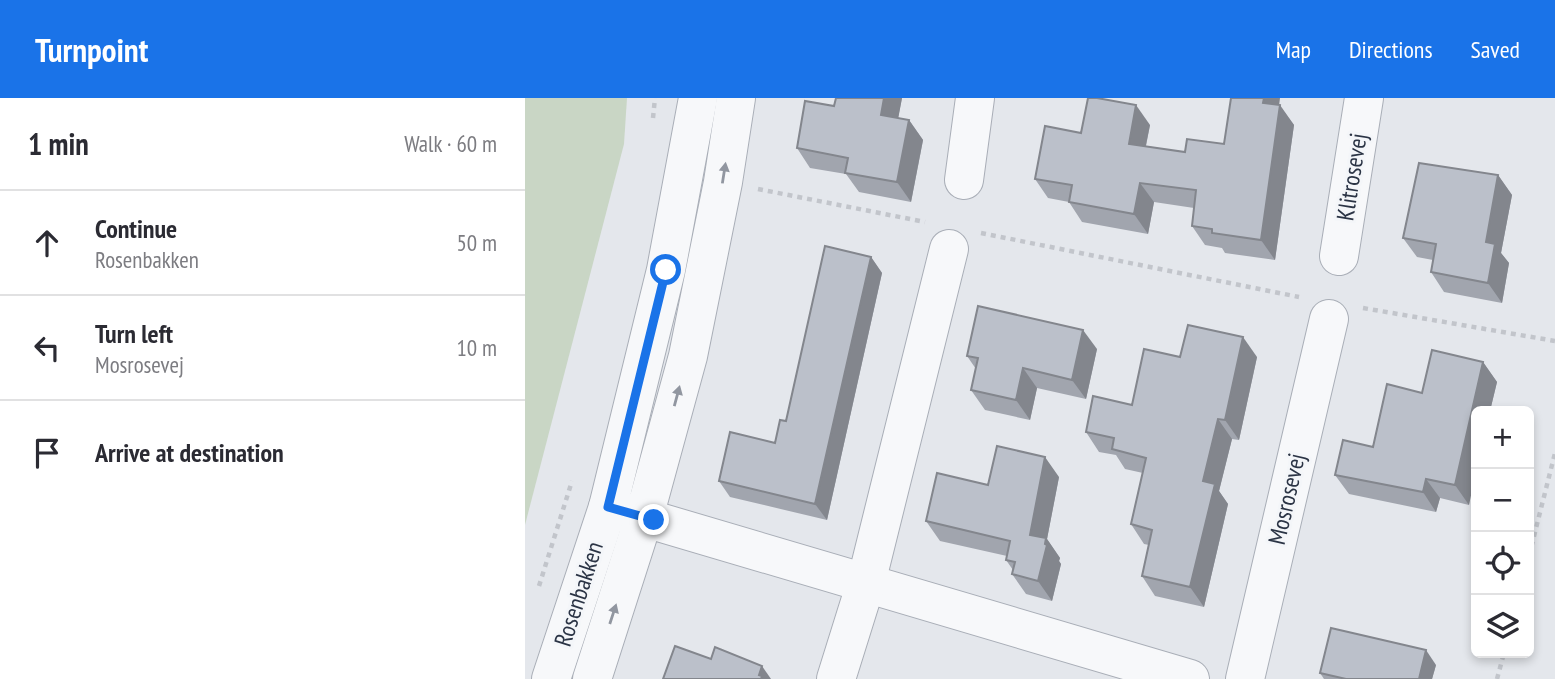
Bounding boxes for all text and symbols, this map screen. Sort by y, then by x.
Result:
text: Turnpoint [35,28,148,71]
text: Map [1276,34,1311,65]
text: Directions [1349,34,1433,65]
text: Saved [1471,34,1520,65]
text: 1 min [28,124,89,163]
text: Walk · 60 m [404,129,497,158]
street label: Klitrosevej [1329,131,1374,223]
one-way arrow [719,162,730,184]
text: Continue [95,212,177,245]
icon: ahead [28,224,66,262]
text: 50 m [456,228,497,257]
text: Rosenbakken [95,245,199,274]
route start [650,254,681,285]
text: Turn left [95,317,173,350]
icon: left [28,329,66,367]
text: 10 m [456,333,497,362]
text: Mosrosevej [95,350,184,379]
one-way arrow [672,385,683,407]
map controls [1471,406,1534,658]
button: + [1471,406,1534,469]
icon: arrive [28,434,66,472]
text: Arrive at destination [95,436,284,469]
street label: Mosrosevej [1261,450,1312,548]
button: − [1471,469,1534,532]
route end [638,504,669,535]
button: locate [1471,532,1534,595]
street label: Rosenbakken [547,538,610,650]
button: layers [1471,595,1534,658]
one-way arrow [608,603,618,624]

